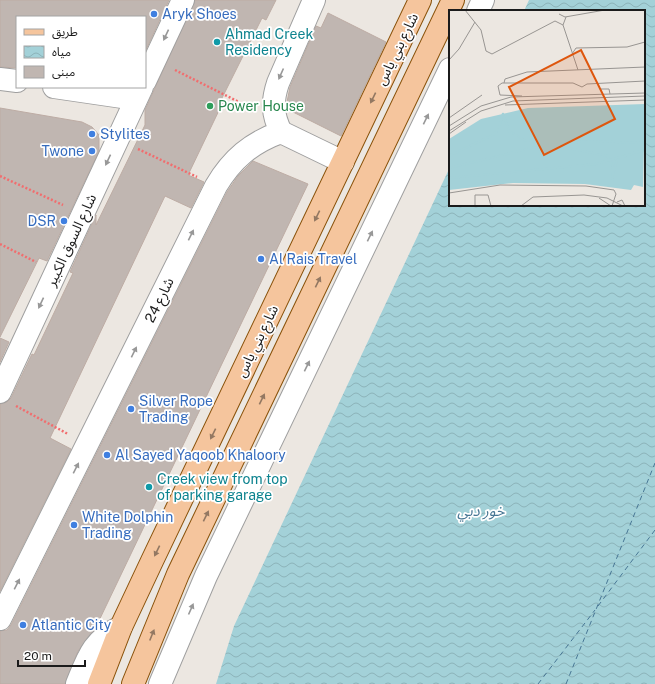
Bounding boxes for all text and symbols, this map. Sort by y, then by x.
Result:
place label: Aryk Shoes [162,6,237,22]
marker: Aryk Shoes [149,9,159,19]
street label: شارع بني ياس [373,10,424,89]
inset map [449,10,645,206]
legend [16,16,146,88]
text: طريق [52,25,78,40]
place label: Ahmad Creek Residency [225,26,313,58]
one-way arrow [163,30,169,41]
marker: Ahmad Creek Residency [212,37,222,47]
text: مياه [52,45,71,59]
text: مبنى [52,65,75,79]
one-way arrow [278,68,285,80]
one-way arrow [370,93,376,104]
place label: Power House [218,98,304,114]
marker: Power House [205,101,215,111]
one-way arrow [423,113,429,124]
place label: Stylites [100,126,150,142]
marker: Stylites [87,129,97,139]
place label: Twone [42,143,84,159]
marker: Twone [87,146,97,156]
one-way arrow [105,155,111,166]
street label: شارع السوق الكبير [42,191,102,291]
one-way arrow [314,210,320,221]
place label: DSR [28,213,56,229]
marker: DSR [59,216,69,226]
one-way arrow [188,229,194,241]
one-way arrow [367,230,373,241]
place label: Al Rais Travel [269,251,357,267]
marker: Al Rais Travel [256,254,266,264]
street label: شارع 24 [141,275,179,326]
one-way arrow [315,276,321,287]
one-way arrow [38,298,44,309]
street label: شارع بني ياس [233,302,284,381]
one-way arrow [130,346,137,357]
one-way arrow [304,360,310,371]
place label: Silver Rope Trading [139,393,213,425]
one-way arrow [259,393,265,405]
marker: Silver Rope Trading [126,404,136,414]
one-way arrow [210,428,216,440]
place label: Al Sayed Yaqoob Khaloory [115,447,286,463]
marker: Al Sayed Yaqoob Khaloory [102,450,112,460]
one-way arrow [73,462,79,474]
place label: Creek view from top of parking garage [157,471,288,503]
marker: Creek view from top of parking garage [144,482,154,492]
water label: خور دبي [457,502,505,522]
place label: White Dolphin Trading [82,509,173,541]
one-way arrow [203,511,209,522]
marker: White Dolphin Trading [69,520,79,530]
one-way arrow [154,546,160,557]
one-way arrow [14,579,21,590]
one-way arrow [188,604,194,615]
place label: Atlantic City [31,617,112,633]
marker: Atlantic City [18,620,28,630]
one-way arrow [149,628,155,640]
scale bar [18,642,85,668]
text: 20 m [24,649,52,663]

